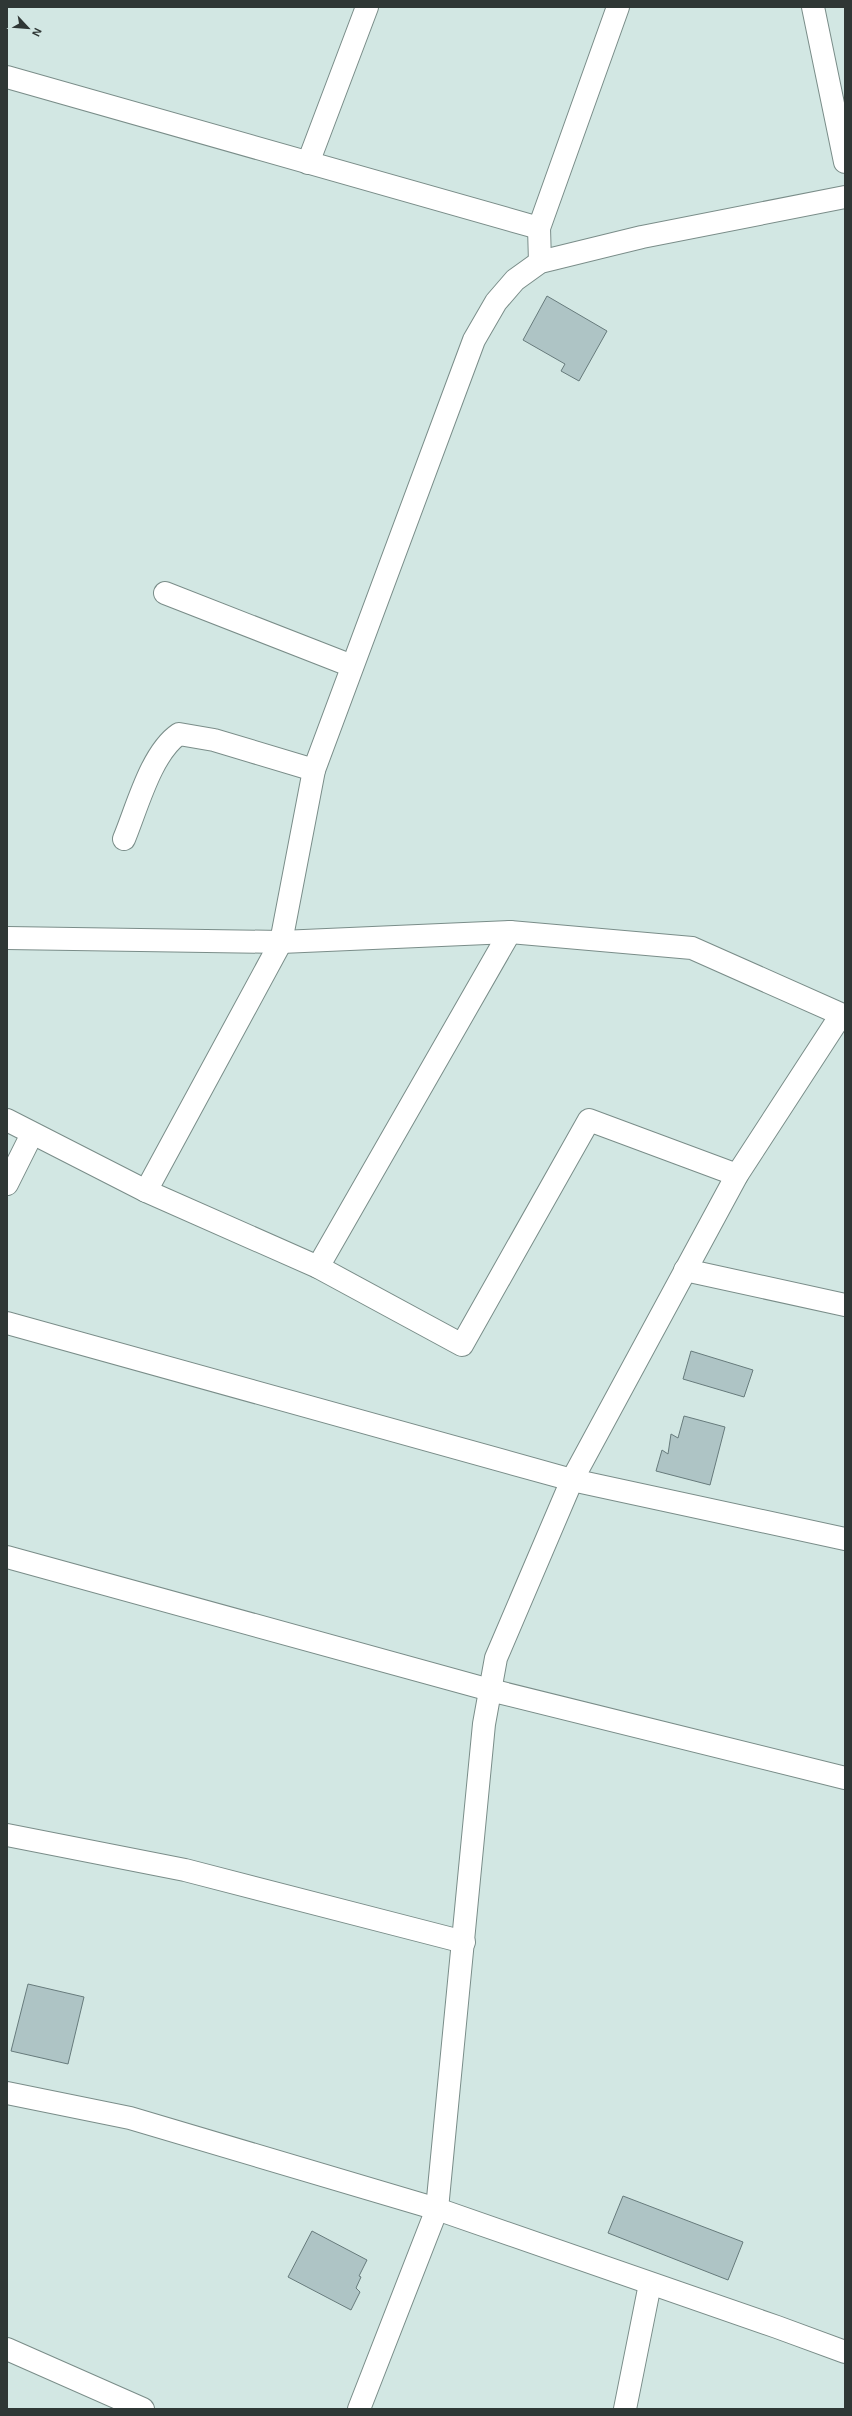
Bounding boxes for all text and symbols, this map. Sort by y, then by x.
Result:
north arrow [8,8,48,48]
text: N [30,26,44,39]

